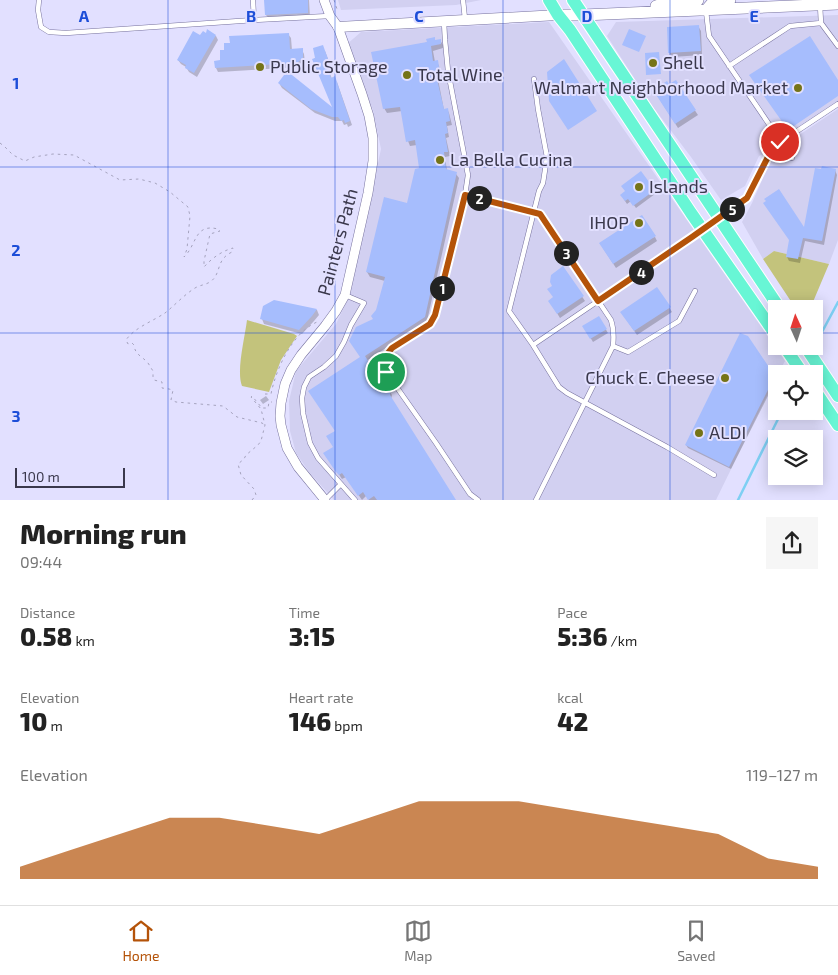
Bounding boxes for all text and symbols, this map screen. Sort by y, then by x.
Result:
text: A [79,6,90,25]
text: B [246,6,256,25]
text: C [414,6,424,25]
text: D [582,6,593,25]
text: E [749,6,759,25]
place label: Shell [663,51,705,73]
place label: Public Storage [270,55,388,77]
marker: Shell [647,57,659,69]
marker: Public Storage [254,61,266,73]
place label: Total Wine [417,63,503,85]
marker: Total Wine [401,69,413,81]
text: 1 [13,73,19,92]
place label: Walmart Neighborhood Market [534,76,788,98]
marker: Walmart Neighborhood Market [792,82,804,94]
pin [759,121,801,163]
icon: check [766,128,794,156]
place label: La Bella Cucina [450,148,573,170]
marker: La Bella Cucina [434,154,446,166]
place label: Islands [649,175,708,197]
marker: Islands [633,181,645,193]
street label: Painters Path [312,186,362,298]
pin: 2 [466,186,492,210]
text: 2 [475,190,484,207]
pin: 5 [720,196,744,222]
text: 5 [729,201,736,218]
place label: IHOP [590,211,629,233]
marker: IHOP [633,217,645,229]
text: 2 [11,240,21,259]
pin: 3 [554,240,578,266]
text: 3 [563,245,570,262]
pin: 4 [628,260,654,284]
text: 4 [637,264,646,281]
pin: 1 [430,276,454,300]
text: 1 [439,280,446,297]
north arrow [768,300,822,355]
map controls [768,300,823,485]
pin [365,351,407,393]
icon: arrive [372,358,400,386]
button: locate [768,365,823,420]
place label: Chuck E. Cheese [585,366,715,388]
marker: Chuck E. Cheese [719,372,731,384]
text: 3 [11,406,21,425]
place label: ALDI [709,421,746,443]
marker: ALDI [693,427,705,439]
button: layers [768,430,823,485]
scale bar [15,465,125,488]
text: 100 m [22,468,60,485]
text: Morning run [20,516,187,550]
button: share [766,517,818,569]
text: 09:44 [20,552,62,571]
text: Distance [20,604,75,621]
text: Time [289,604,320,621]
text: Pace [557,604,587,621]
text: 0.58 [20,621,72,651]
text: 3:15 [289,621,335,651]
text: 5:36 [557,621,607,651]
text: km [72,632,95,649]
text: /km [607,632,637,649]
text: Elevation [20,689,79,706]
text: Heart rate [289,689,353,706]
text: kcal [557,689,583,706]
text: 10 [20,706,47,736]
text: 146 [289,706,331,736]
text: 42 [557,706,588,736]
text: m [47,717,63,734]
text: bpm [331,717,363,734]
text: Elevation [20,765,88,784]
text: 119–127 m [746,765,818,784]
tab: Home [122,917,159,964]
tab: Map [404,917,432,964]
tab: Saved [677,917,716,964]

